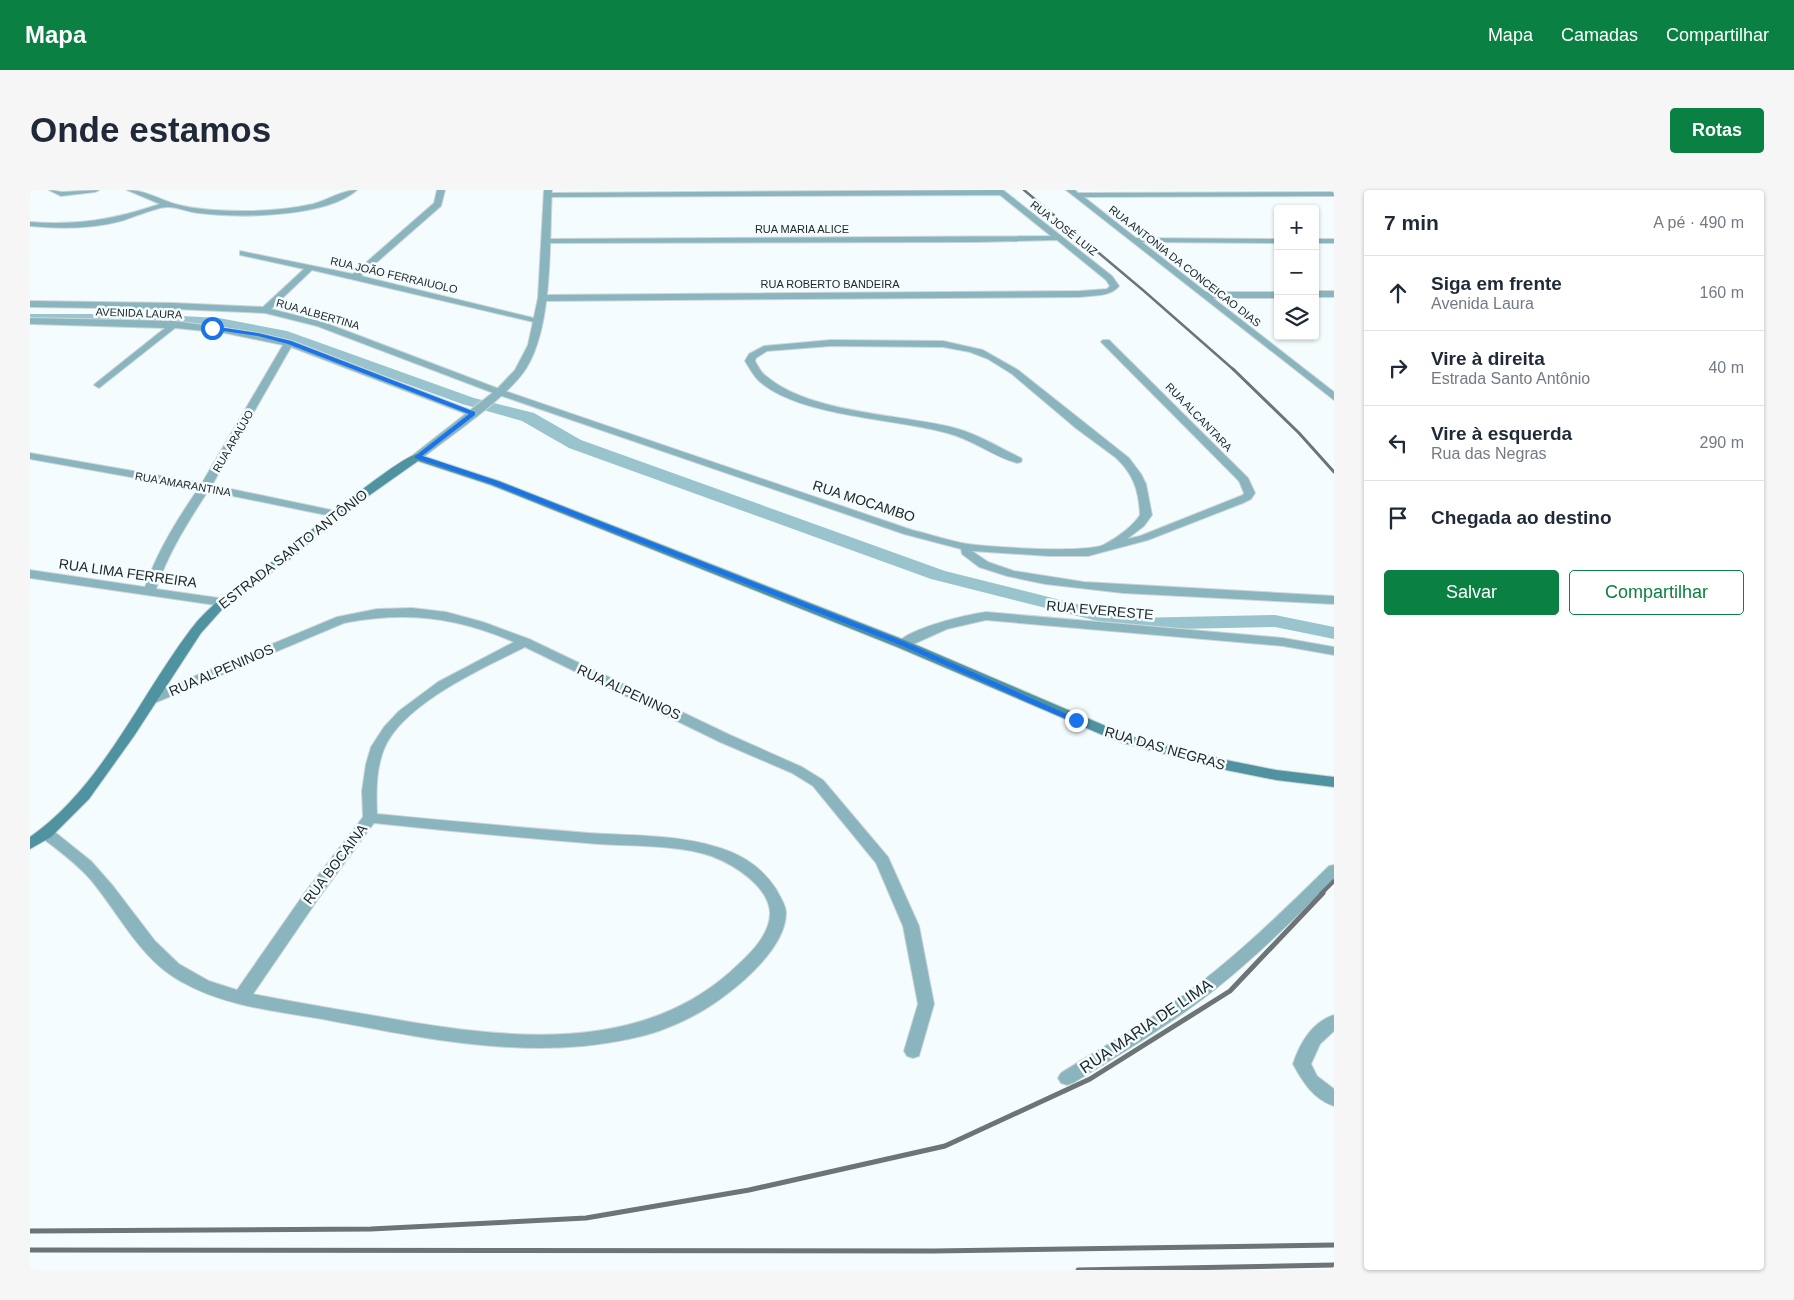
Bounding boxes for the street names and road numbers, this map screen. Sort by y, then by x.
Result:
street label: RUA JOSÉ LUIZ [1028,198,1100,258]
street label: RUA ANTONIA DA CONCEICAO DIAS [1107,203,1263,329]
street label: RUA MARIA ALICE [755,223,849,235]
street label: RUA JOÃO FERRAIUOLO [329,255,459,296]
street label: RUA ROBERTO BANDEIRA [761,278,900,290]
street label: RUA ALBERTINA [275,296,362,332]
street label: AVENIDA LAURA [96,305,183,321]
street label: RUA ALCANTARA [1163,380,1235,454]
street label: RUA ARAÚJO [210,407,256,474]
street label: RUA AMARANTINA [134,470,233,498]
street label: RUA MOCAMBO [811,477,917,525]
street label: ESTRADA SANTO ANTÔNIO [216,486,371,612]
street label: RUA LIMA FERREIRA [58,555,199,591]
street label: RUA EVERESTE [1046,597,1154,623]
street label: RUA ALPENINOS [166,641,276,699]
street label: RUA ALPENINOS [575,661,683,723]
street label: RUA DAS NEGRAS [1103,723,1227,773]
street label: RUA BOCAINA [300,820,371,907]
street label: RUA MARIA DE LIMA [1077,975,1216,1077]

